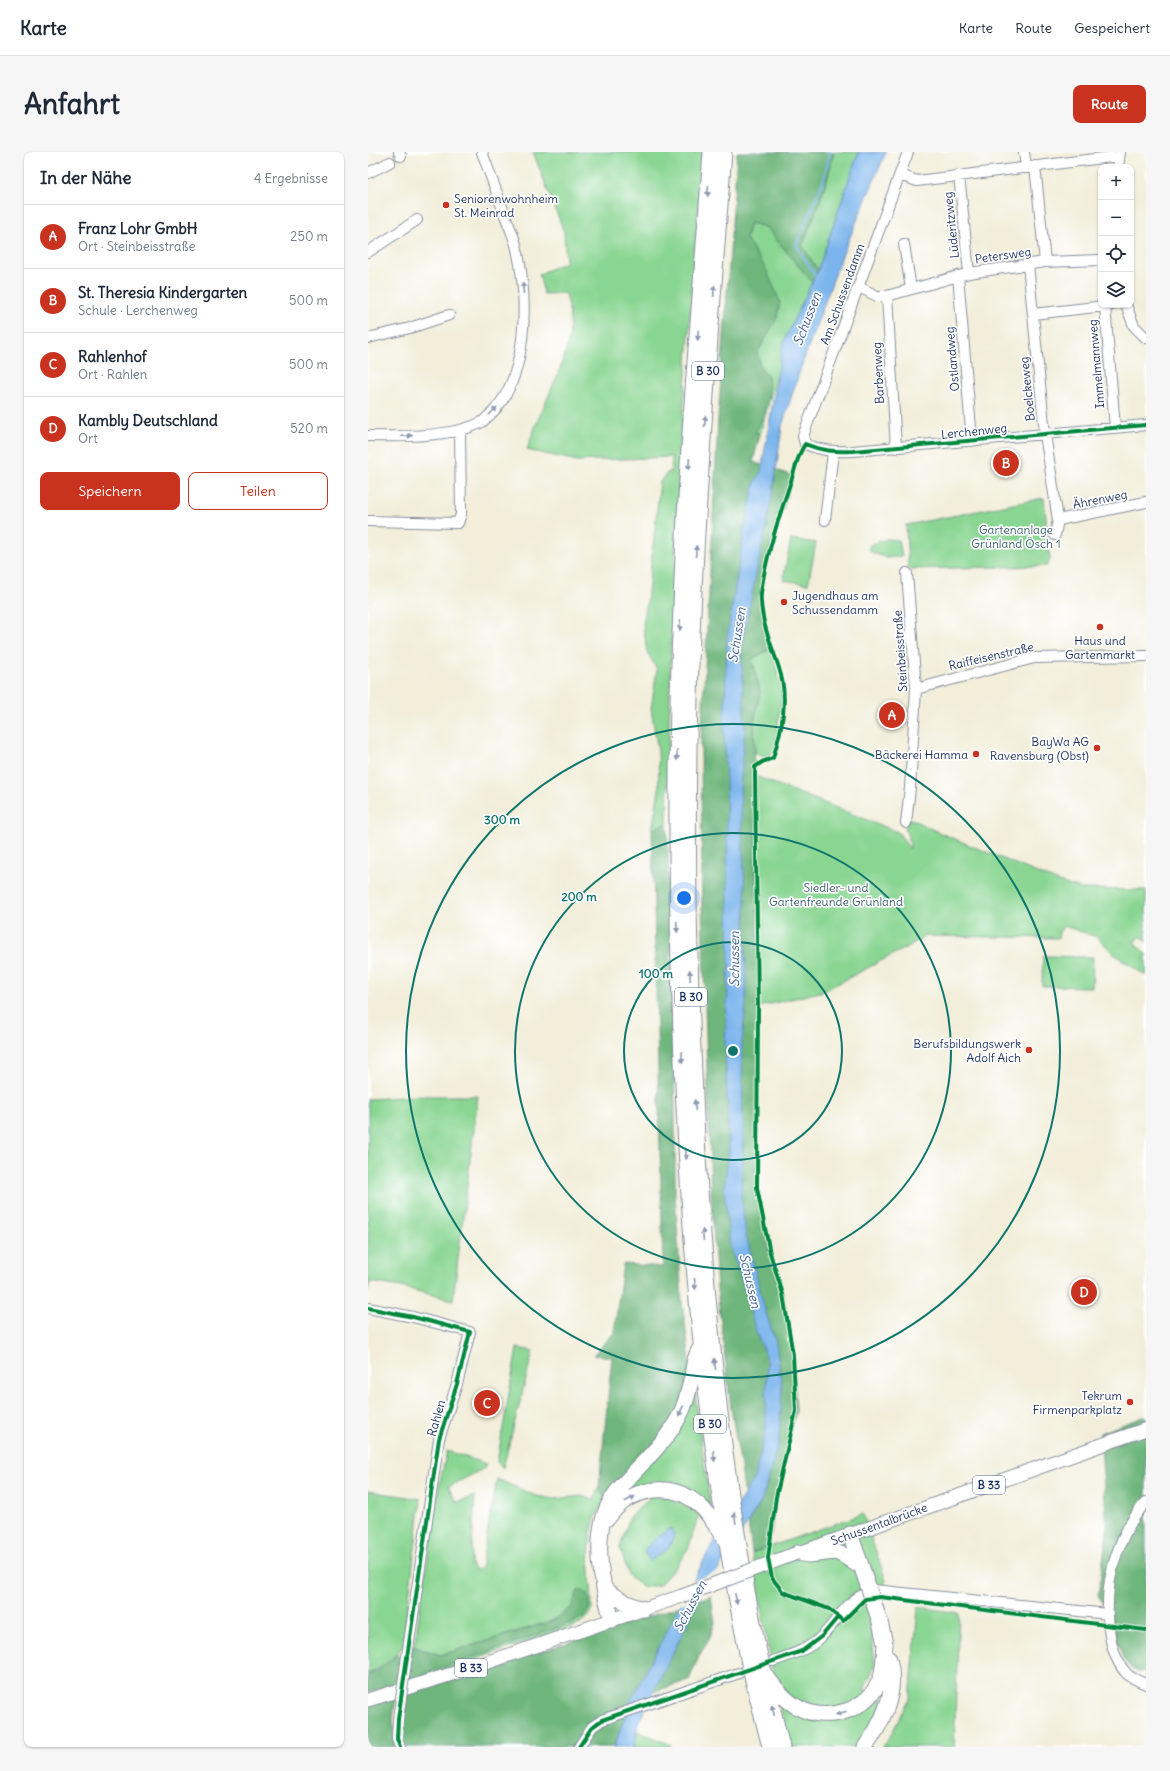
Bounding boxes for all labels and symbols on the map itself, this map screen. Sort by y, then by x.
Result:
one-way arrow [705,185,712,197]
place label: Seniorenwohnheim St. Meinrad [454,191,559,220]
street label: Lüderitzweg [940,191,962,259]
marker: Seniorenwohnheim St. Meinrad [441,200,451,210]
street label: Am Schussendamm [817,241,868,347]
street label: Petersweg [974,244,1032,266]
one-way arrow [519,282,526,295]
one-way arrow [710,285,717,298]
water label: Schussen [789,290,825,348]
street label: Immelmannweg [1085,319,1107,409]
street label: Ostlandweg [942,326,962,392]
one-way arrow [695,329,702,341]
street label: Barbenweg [869,342,887,404]
street label: Boelckeweg [1016,356,1038,422]
road number: B 30 [692,362,724,380]
one-way arrow [488,406,498,416]
one-way arrow [701,415,708,427]
street label: Lerchenweg [940,420,1008,442]
one-way arrow [401,433,413,440]
pin: B [993,448,1019,478]
one-way arrow [686,458,693,470]
street label: Ährenweg [1072,486,1128,512]
park label: Gartenanlage Grünland Ösch 1 [971,522,1061,551]
one-way arrow [693,545,700,557]
place label: Jugendhaus am Schussendamm [792,588,879,617]
marker: Jugendhaus am Schussendamm [779,597,789,607]
water label: Schussen [724,606,750,664]
street label: Steinbeisstraße [890,610,910,692]
one-way arrow [677,619,683,632]
marker: Haus und Gartenmarkt [1095,622,1105,632]
place label: Haus und Gartenmarkt [1065,633,1135,662]
street label: Raiffeisenstraße [947,639,1035,673]
pin: A [879,700,905,730]
place label: BayWa AG Ravensburg (Obst) [990,734,1089,763]
marker: BayWa AG Ravensburg (Obst) [1092,743,1102,753]
place label: Bäckerei Hamma [875,747,968,762]
one-way arrow [674,749,680,762]
marker: Bäckerei Hamma [971,749,981,759]
text: 300 m [484,812,520,827]
park label: Siedler- und Gartenfreunde Grünland [769,880,903,909]
your location [674,888,694,908]
text: 200 m [561,889,597,904]
one-way arrow [674,921,681,933]
water label: Schussen [726,931,743,987]
text: 100 m [639,966,673,981]
one-way arrow [687,968,693,981]
road number: B 30 [675,988,707,1006]
place label: Berufsbildungswerk Adolf Aich [913,1036,1021,1065]
centre of rings [726,1044,740,1058]
marker: Berufsbildungswerk Adolf Aich [1024,1045,1034,1055]
one-way arrow [678,1051,685,1063]
one-way arrow [692,1098,698,1111]
one-way arrow [682,1148,689,1160]
one-way arrow [700,1228,706,1241]
water label: Schussen [736,1252,765,1310]
pin: D [1071,1277,1097,1307]
one-way arrow [692,1278,699,1290]
one-way arrow [711,1358,718,1370]
pin: C [474,1388,500,1418]
place label: Tekrum Firmenparkplatz [1033,1388,1122,1417]
marker: Tekrum Firmenparkplatz [1125,1397,1135,1407]
street label: Rahlen [424,1398,448,1438]
one-way arrow [678,1406,684,1418]
road number: B 30 [694,1415,726,1433]
one-way arrow [711,1450,717,1462]
road number: B 33 [973,1476,1005,1494]
one-way arrow [624,1495,635,1502]
street label: Schussentalbrücke [829,1500,929,1548]
one-way arrow [732,1512,738,1524]
water label: Schussen [670,1577,711,1634]
one-way arrow [733,1593,739,1605]
road number: B 33 [455,1659,487,1677]
one-way arrow [770,1704,776,1716]
one-way arrow [835,1710,847,1716]

